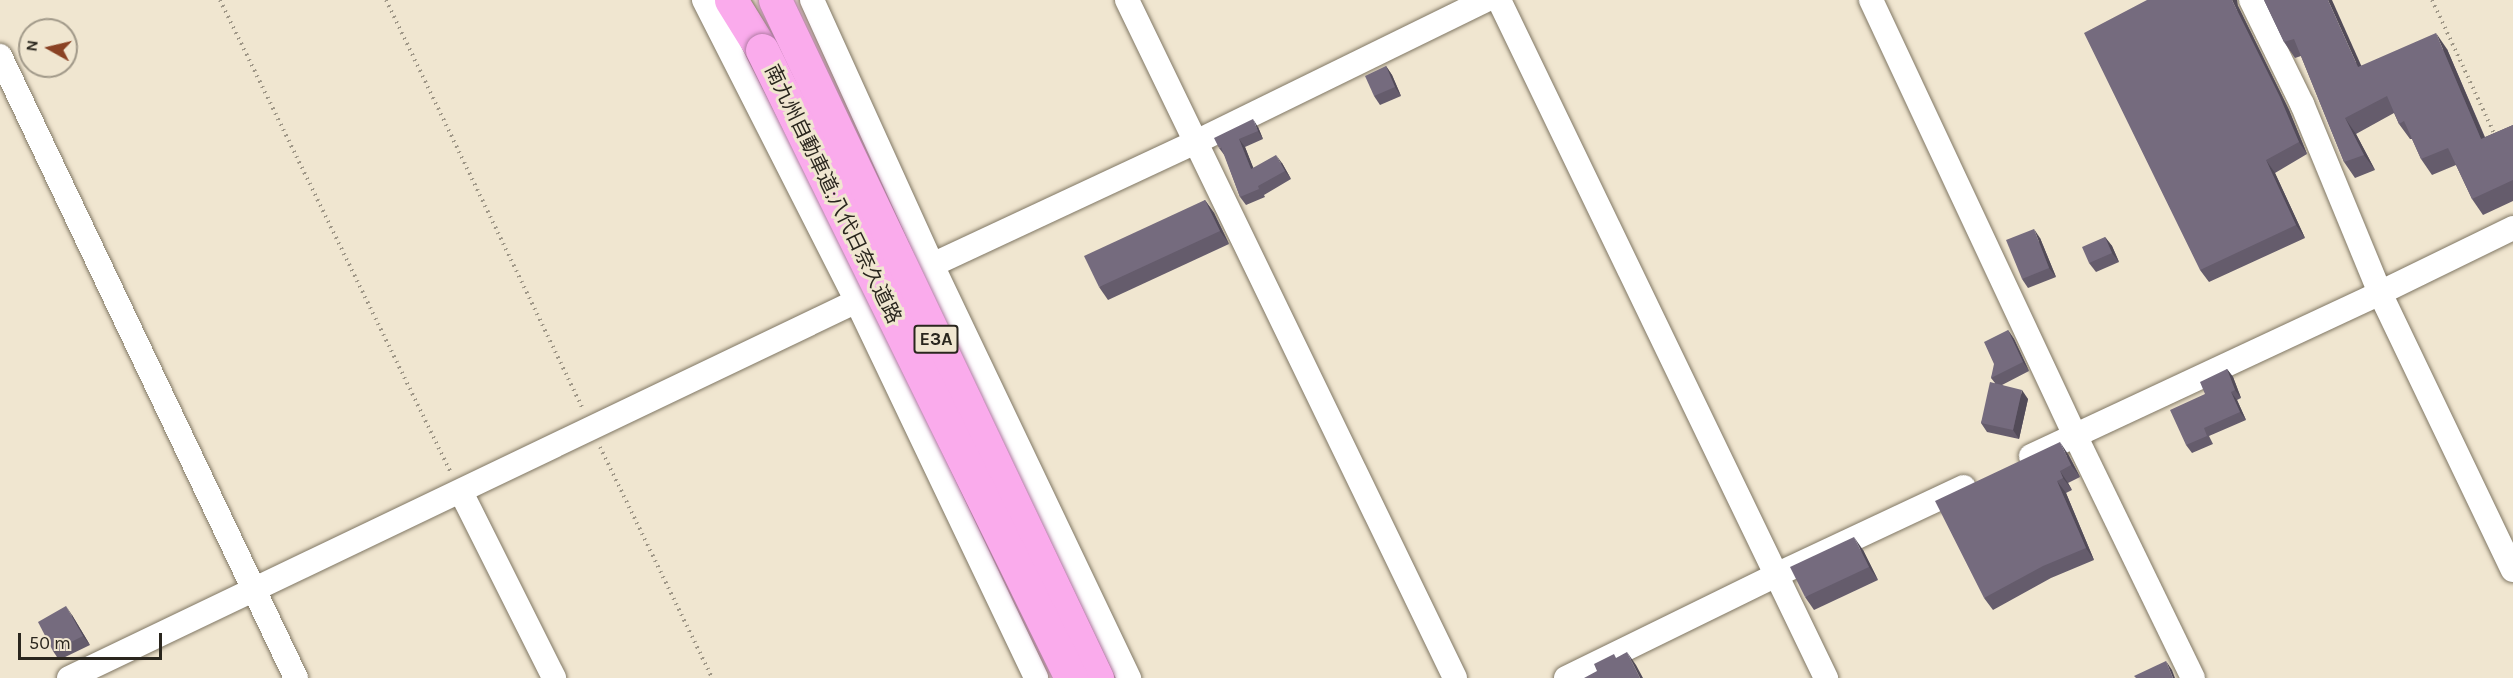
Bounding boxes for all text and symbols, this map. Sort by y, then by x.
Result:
north arrow [18,18,78,78]
text: N [21,39,42,53]
street label: 南九州自動車道;八代日奈久道路 [760,61,906,327]
road number: E3A [912,324,960,354]
scale bar [21,621,165,659]
text: 50 m [29,632,71,654]

